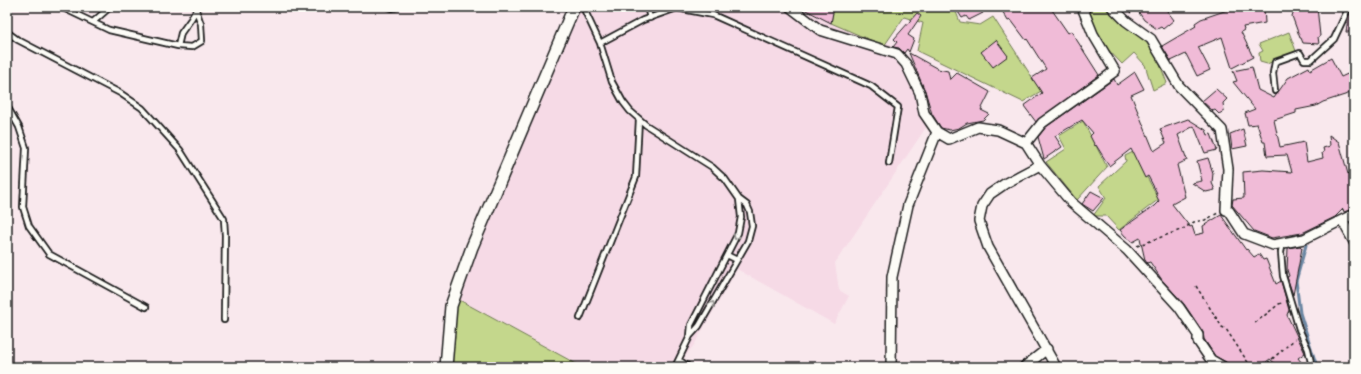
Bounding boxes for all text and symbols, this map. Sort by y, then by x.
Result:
one-way arrow [732,233,740,240]
one-way arrow [707,301,714,308]

